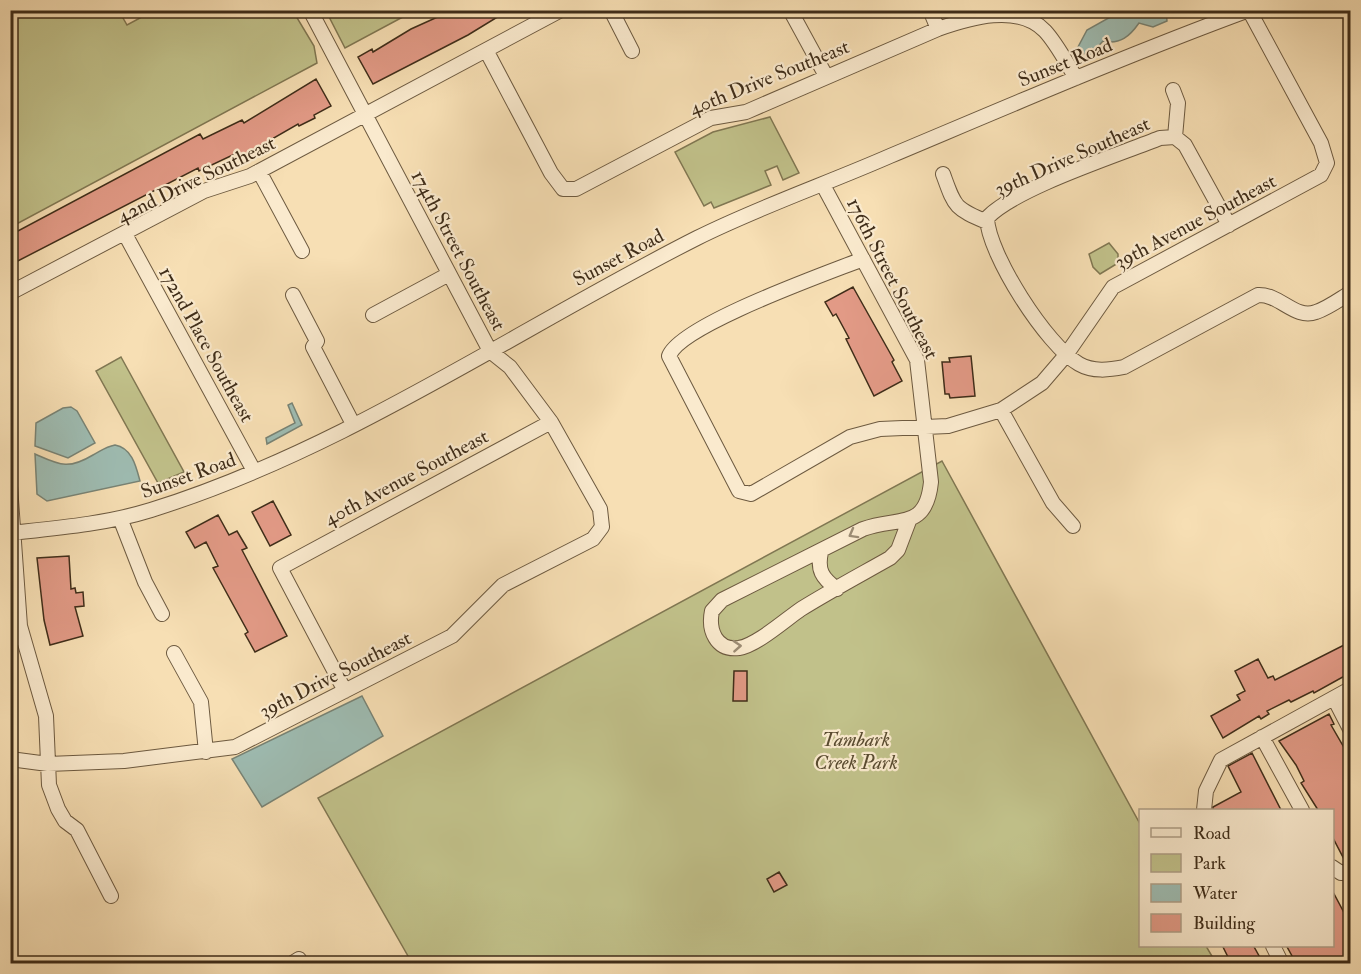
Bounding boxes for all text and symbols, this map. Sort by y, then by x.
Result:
street label: Sunset Road [1014,32,1116,93]
street label: 40th Drive Southeast [686,34,853,121]
street label: 39th Drive Southeast [991,111,1154,202]
street label: 42nd Drive Southeast [113,130,280,229]
street label: 174th Street Southeast [406,166,512,335]
street label: 39th Avenue Southeast [1110,168,1281,275]
street label: 176th Street Southeast [841,193,944,364]
street label: Sunset Road [568,223,668,292]
street label: 172nd Place Southeast [153,262,260,427]
street label: 40th Avenue Southeast [320,423,493,531]
street label: Sunset Road [137,447,239,504]
one-way arrow [849,527,859,539]
street label: 39th Drive Southeast [255,625,416,723]
one-way arrow [733,640,742,653]
park label: Tambark Creek Park [814,727,898,775]
legend [1139,809,1334,947]
text: Road [1193,822,1231,845]
text: Park [1193,852,1226,875]
text: Water [1192,882,1237,905]
text: Building [1193,912,1256,935]

